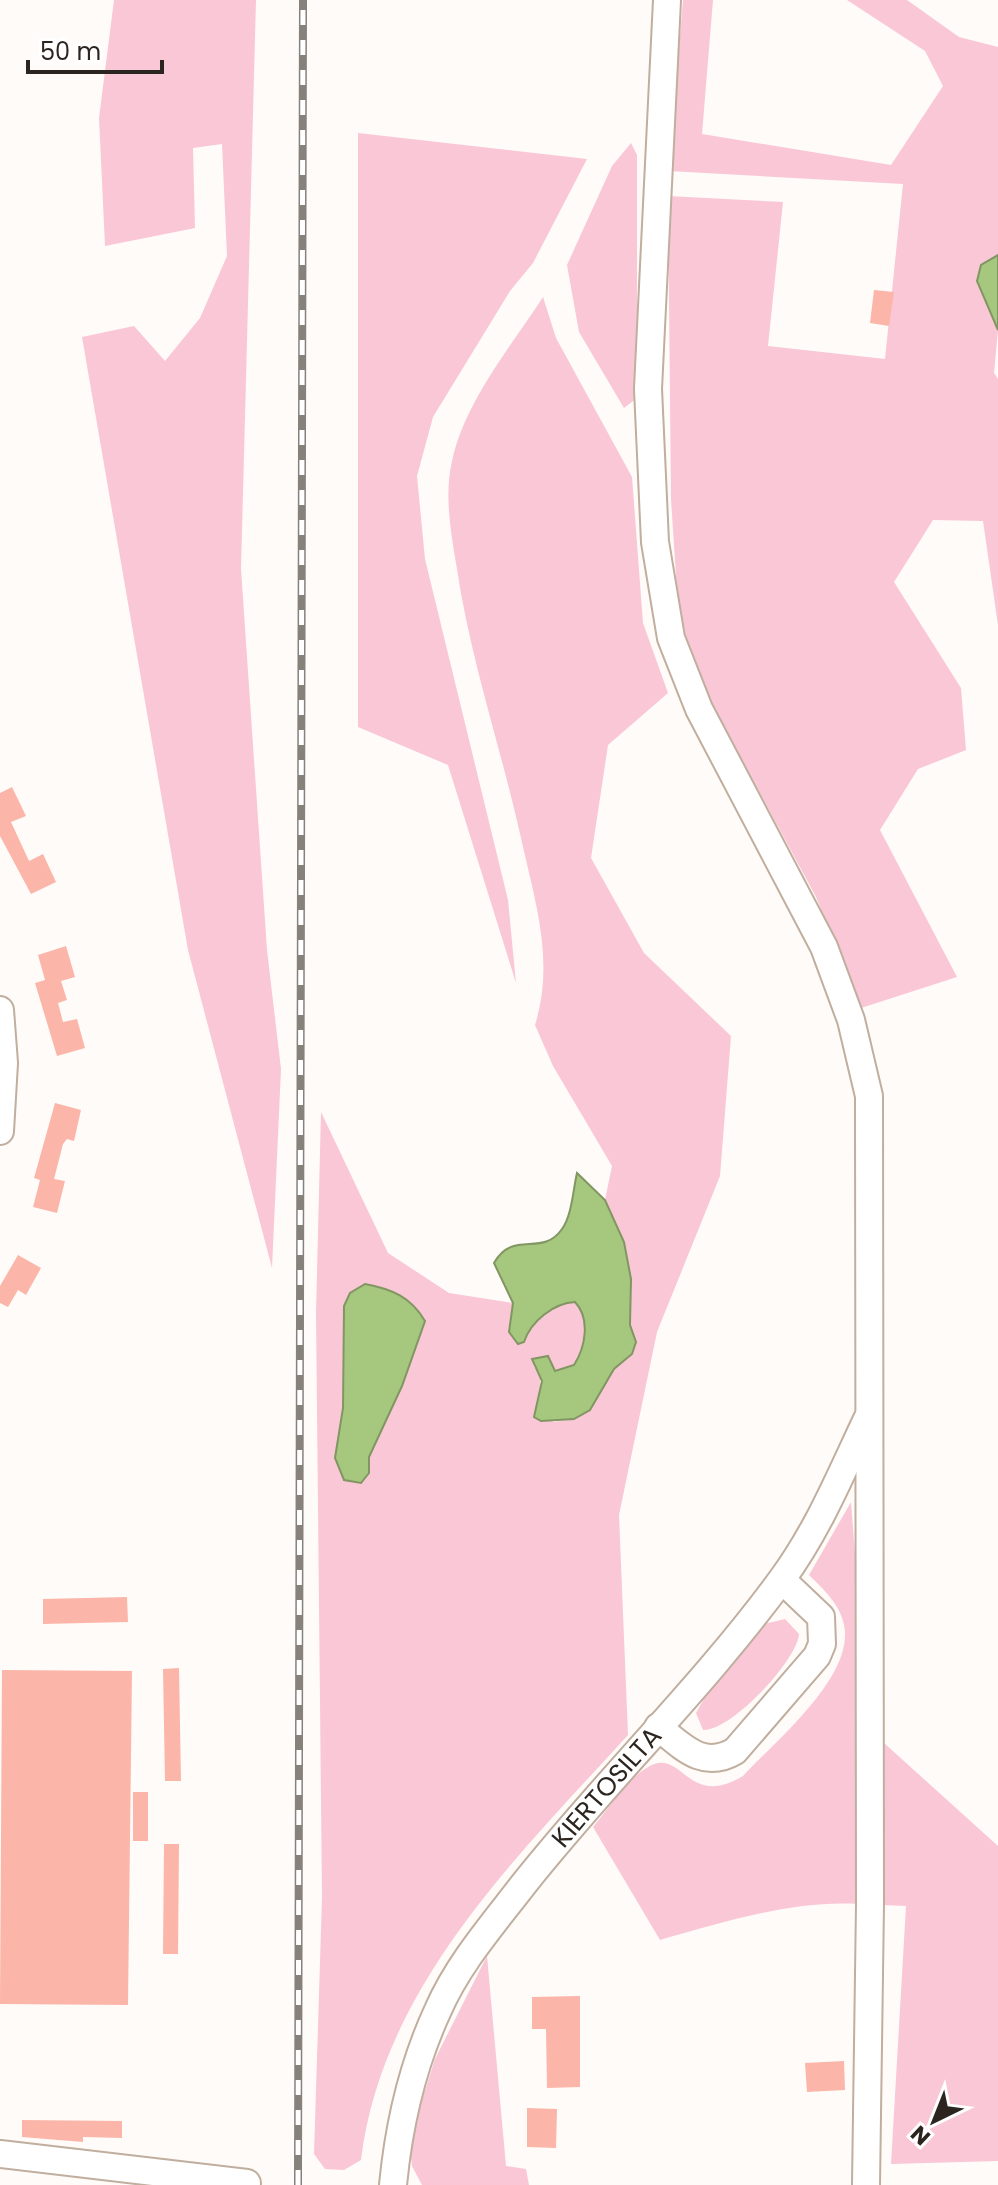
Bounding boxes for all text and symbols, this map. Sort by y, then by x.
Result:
scale bar [28,24,162,74]
text: 50 m [40,35,101,68]
street label: KIERTOSILTA [543,1719,670,1855]
north arrow [894,2081,974,2161]
text: N [904,2118,937,2152]

